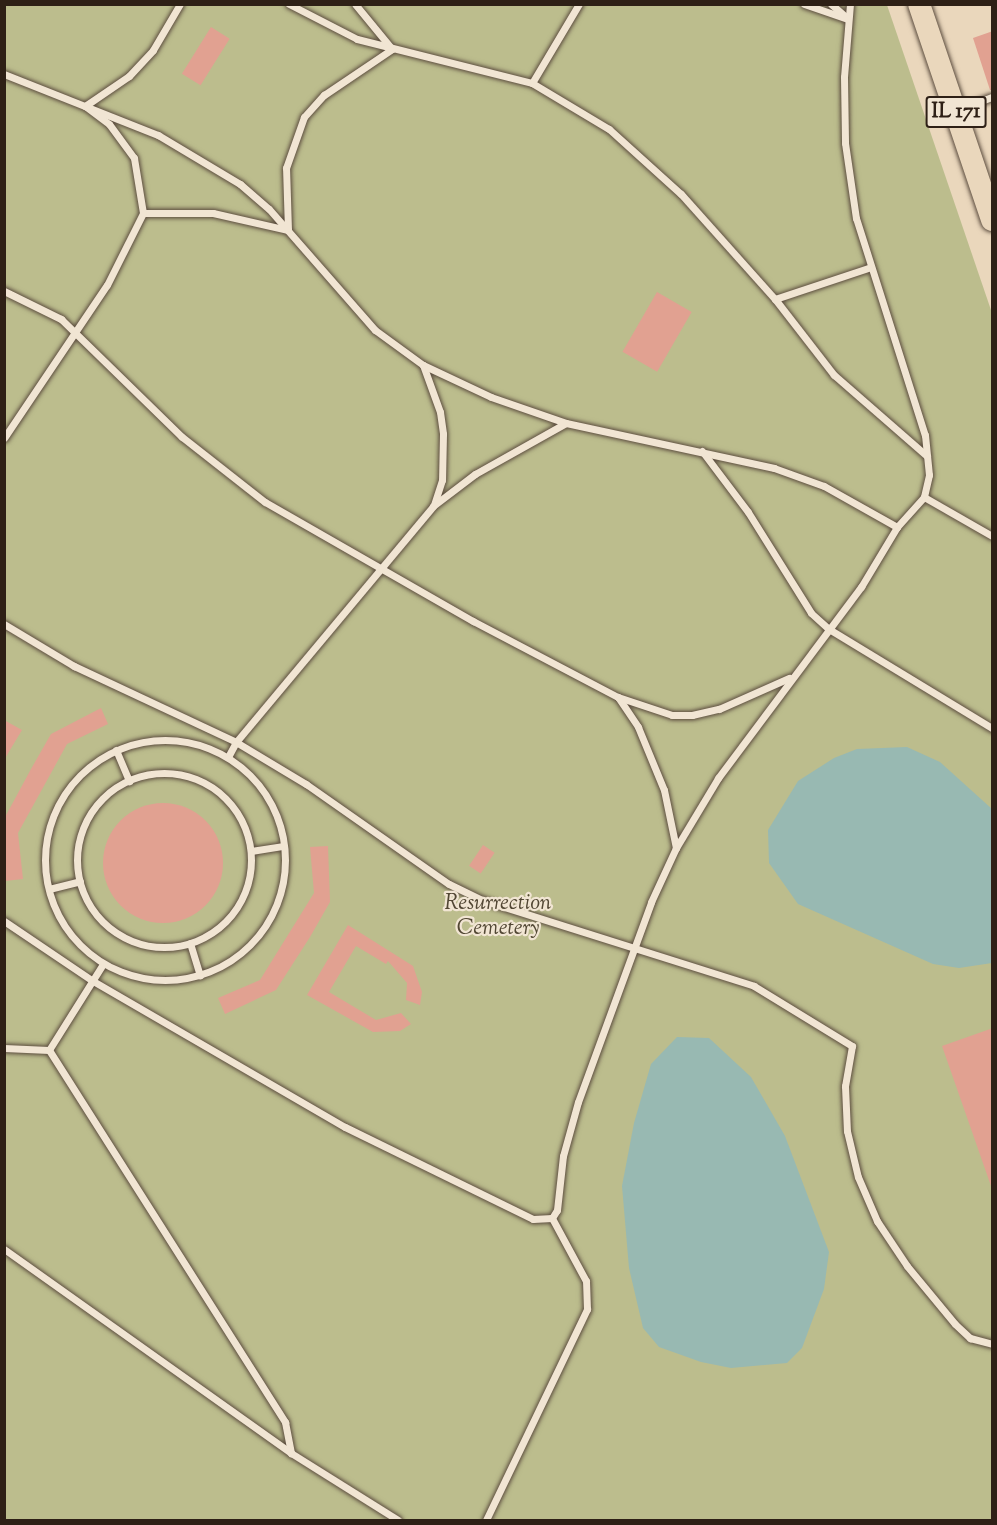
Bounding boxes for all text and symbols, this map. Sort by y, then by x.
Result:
road number: IL 171 [924,94,988,130]
park label: Resurrection Cemetery [445,891,551,942]

